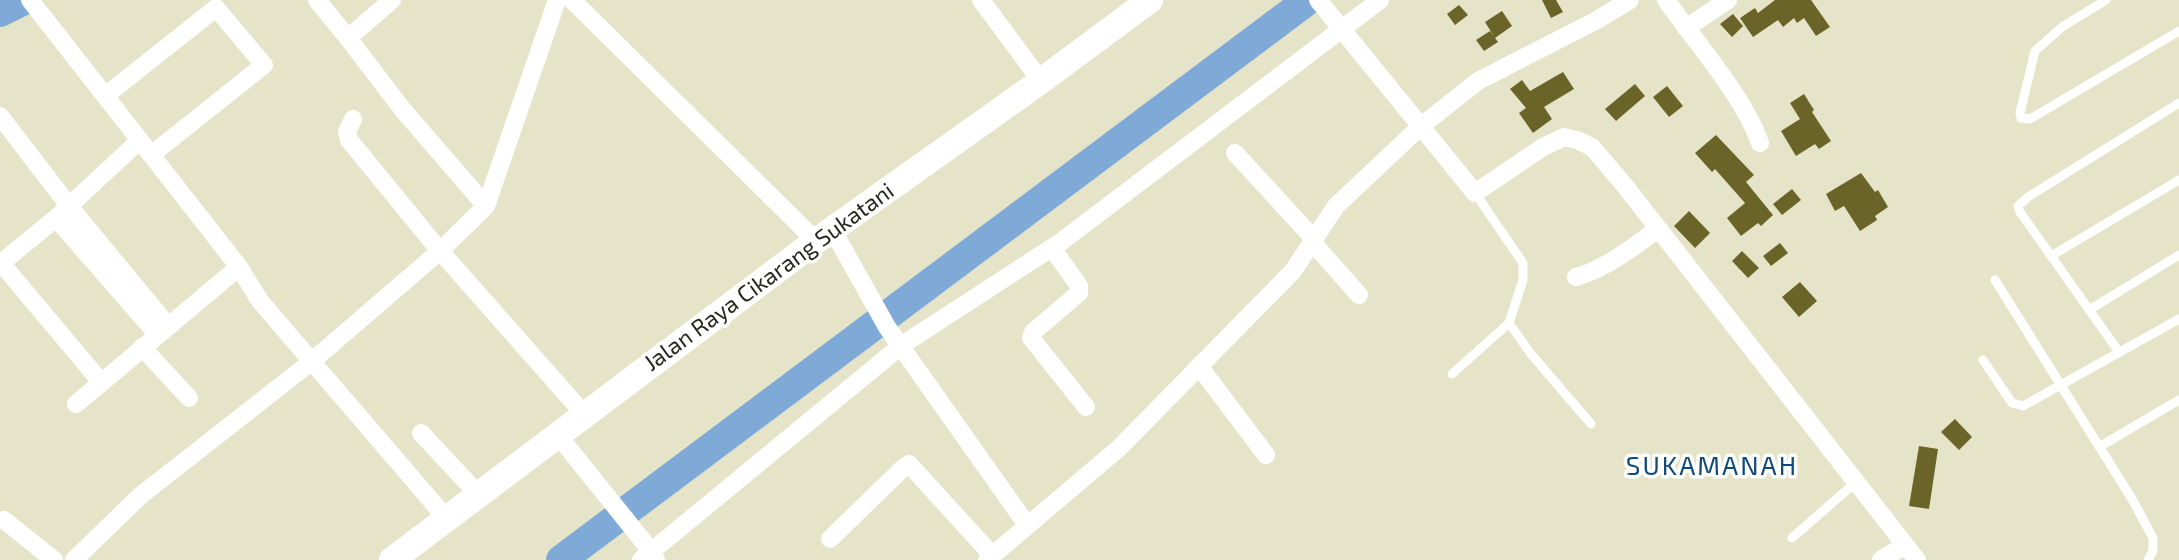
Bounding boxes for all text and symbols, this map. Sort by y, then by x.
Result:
street label: Jalan Raya Cikarang Sukatani [639,177,899,377]
district label: SUKAMANAH [1627,450,1797,482]

